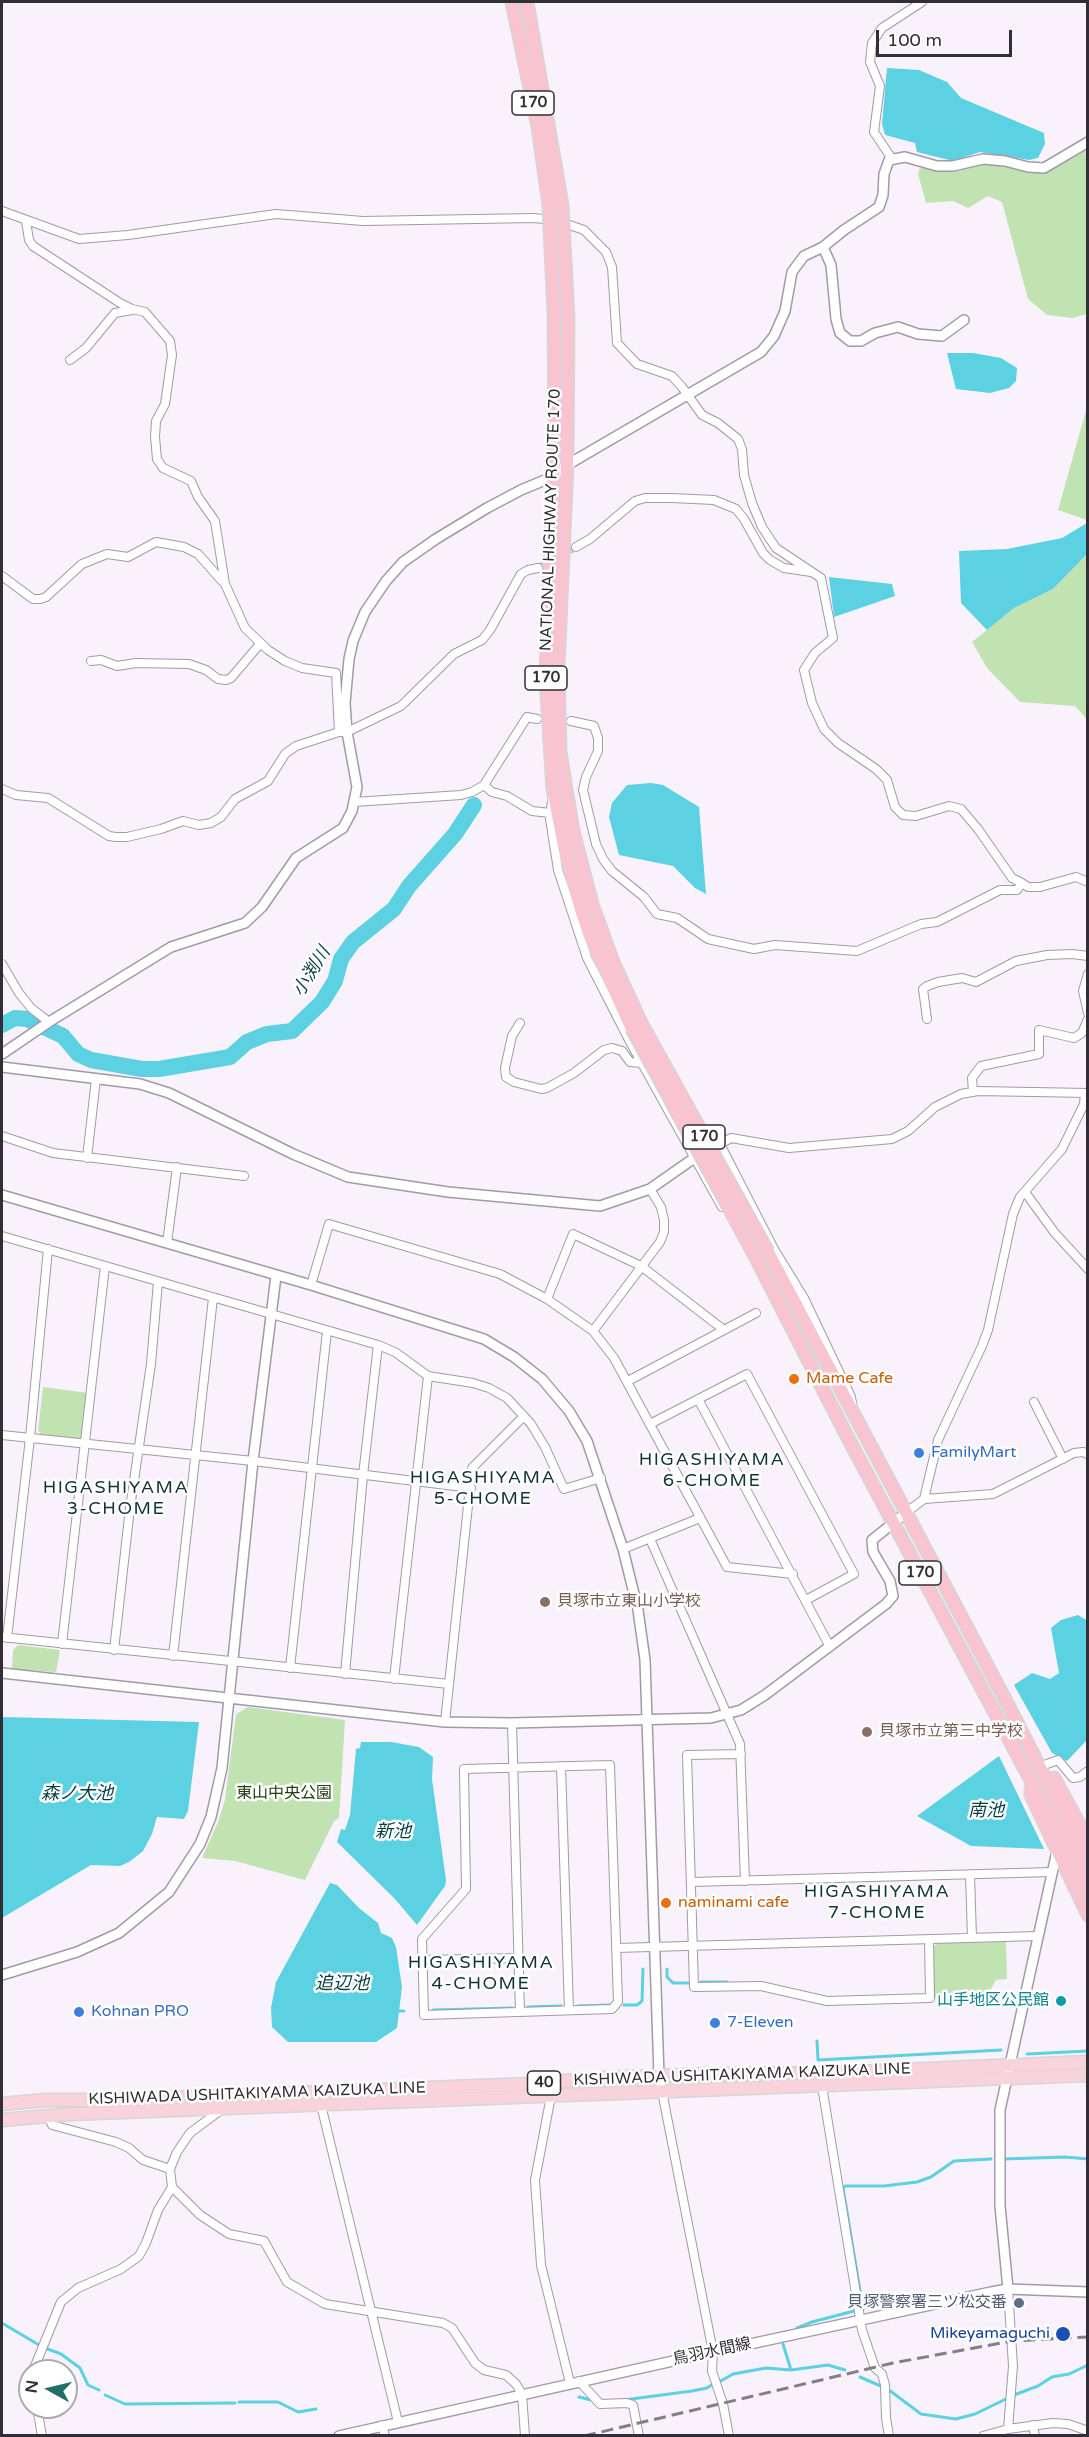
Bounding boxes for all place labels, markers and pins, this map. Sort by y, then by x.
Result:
place label: Mame Cafe [806,1369,893,1389]
marker: Mame Cafe [787,1372,801,1386]
place label: FamilyMart [931,1443,1016,1463]
marker: FamilyMart [912,1446,926,1460]
place label: 貝塚市立東山小学校 [557,1592,701,1612]
marker: 貝塚市立東山小学校 [538,1595,552,1609]
place label: 貝塚市立第三中学校 [879,1722,1023,1742]
marker: 貝塚市立第三中学校 [860,1725,874,1739]
place label: naminami cafe [678,1893,789,1913]
marker: naminami cafe [659,1896,673,1910]
place label: 山手地区公民館 [937,1991,1049,2011]
marker: 山手地区公民館 [1054,1994,1068,2008]
place label: Kohnan PRO [91,2002,189,2022]
marker: Kohnan PRO [72,2005,86,2019]
place label: 7-Eleven [727,2013,794,2033]
marker: 7-Eleven [708,2016,722,2030]
place label: 貝塚警察署三ツ松交番 [847,2293,1007,2313]
marker: 貝塚警察署三ツ松交番 [1012,2296,1026,2310]
place label: Mikeyamaguchi [930,2324,1050,2344]
marker: Mikeyamaguchi [1054,2325,1072,2343]

